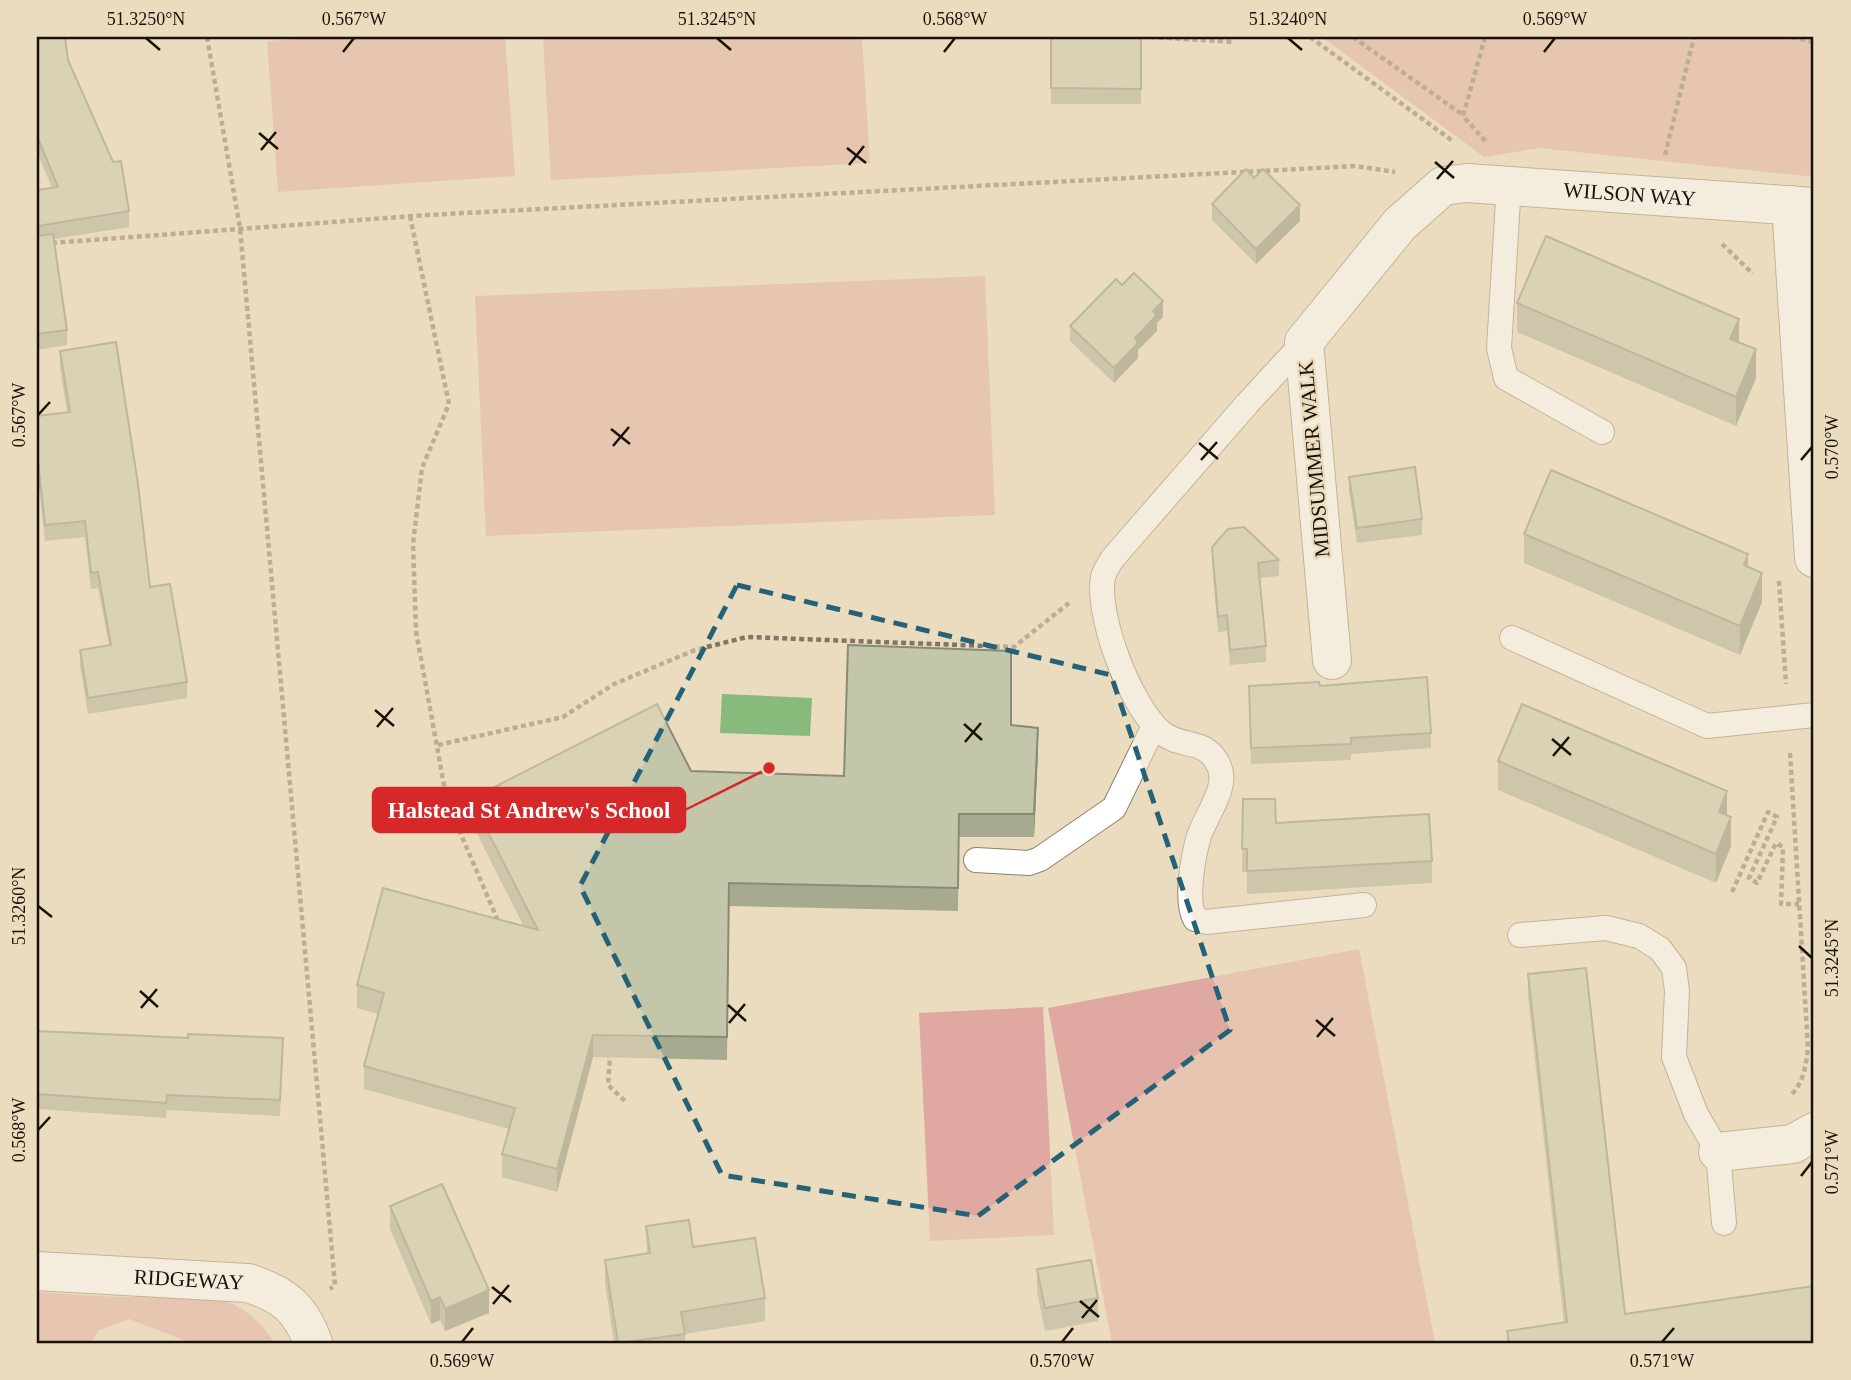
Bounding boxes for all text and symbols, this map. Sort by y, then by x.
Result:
text: 51.3250°N [107,9,185,29]
text: 0.567°W [322,9,386,29]
text: 51.3245°N [678,9,756,29]
text: 0.568°W [923,9,987,29]
text: 51.3240°N [1249,9,1327,29]
text: 0.569°W [1523,9,1587,29]
street label: WILSON WAY [1563,178,1697,211]
street label: MIDSUMMER WALK [1293,360,1335,558]
text: 0.567°W [9,383,29,447]
text: 0.570°W [1822,415,1842,479]
callout: Halstead St Andrew's School [373,788,685,832]
text: Halstead St Andrew's School [388,798,670,823]
text: 51.3260°N [9,867,29,945]
text: 51.3245°N [1822,919,1842,997]
text: 0.568°W [9,1098,29,1162]
text: 0.571°W [1822,1130,1842,1194]
street label: RIDGEWAY [133,1265,244,1295]
text: 0.569°W [430,1351,494,1371]
text: 0.570°W [1030,1351,1094,1371]
text: 0.571°W [1630,1351,1694,1371]

